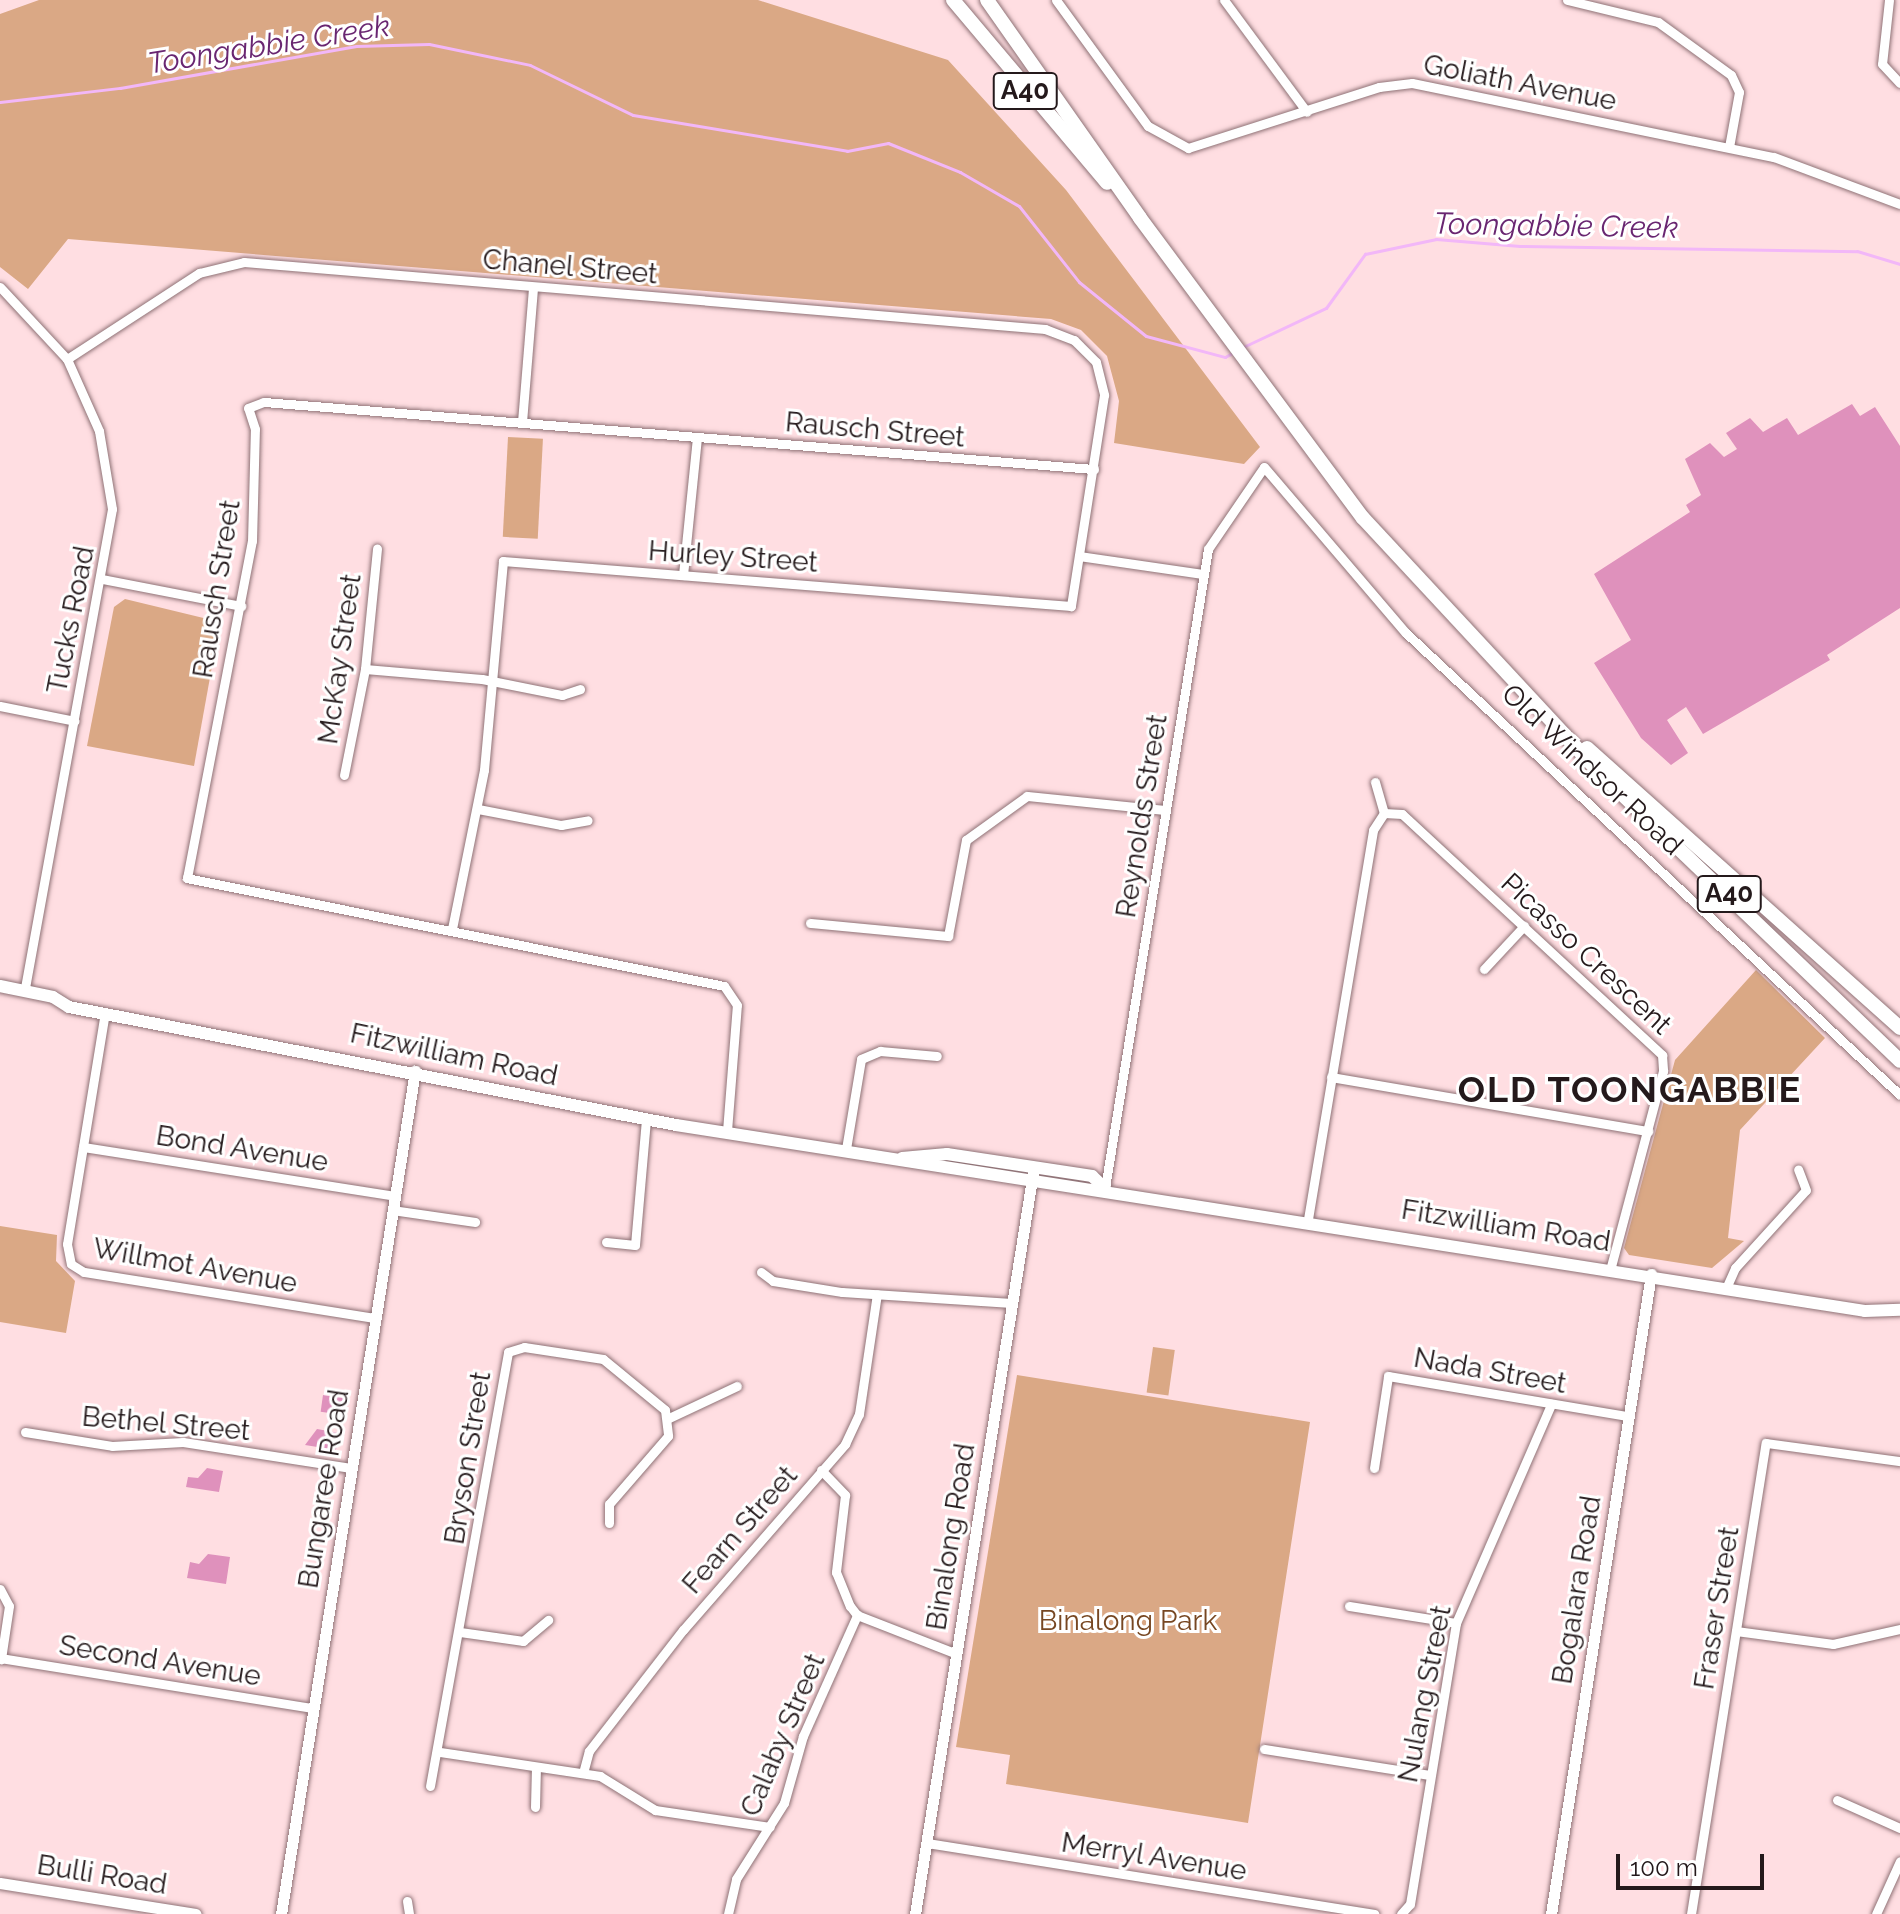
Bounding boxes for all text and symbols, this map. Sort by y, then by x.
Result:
water label: Toongabbie Creek [145,8,393,82]
street label: Goliath Avenue [1420,48,1620,118]
road number: A40 [991,69,1059,113]
water label: Toongabbie Creek [1434,206,1678,246]
street label: Chanel Street [481,243,659,291]
street label: Rausch Street [784,405,966,455]
street label: Rausch Street [186,498,248,680]
street label: Hurley Street [647,534,819,580]
street label: Tucks Road [40,543,102,697]
street label: McKay Street [311,571,369,747]
street label: Old Windsor Road [1494,677,1690,863]
street label: Reynolds Street [1109,712,1175,920]
street label: Picasso Crescent [1494,866,1678,1042]
road number: A40 [1695,872,1763,916]
street label: Fitzwilliam Road [347,1017,561,1093]
district label: OLD TOONGABBIE [1457,1068,1803,1112]
street label: Bond Avenue [153,1119,331,1179]
street label: Fitzwilliam Road [1399,1193,1613,1259]
street label: Willmot Avenue [90,1231,300,1301]
street label: Nada Street [1411,1341,1569,1401]
street label: Bryson Street [438,1369,498,1547]
street label: Bungaree Road [292,1387,356,1591]
street label: Bethel Street [80,1400,252,1448]
street label: Binalong Road [920,1441,982,1633]
street label: Fearn Street [675,1459,805,1601]
street label: Bogalara Road [1546,1494,1608,1686]
street label: Fraser Street [1688,1524,1746,1692]
street label: Nulang Street [1391,1603,1459,1785]
park label: Binalong Park [1039,1604,1217,1638]
street label: Second Avenue [56,1628,264,1694]
street label: Calaby Street [734,1648,832,1822]
street label: Merryl Avenue [1058,1826,1250,1888]
scale bar [1620,1838,1768,1888]
street label: Bulli Road [35,1848,169,1902]
text: 100 m [1630,1853,1698,1882]

